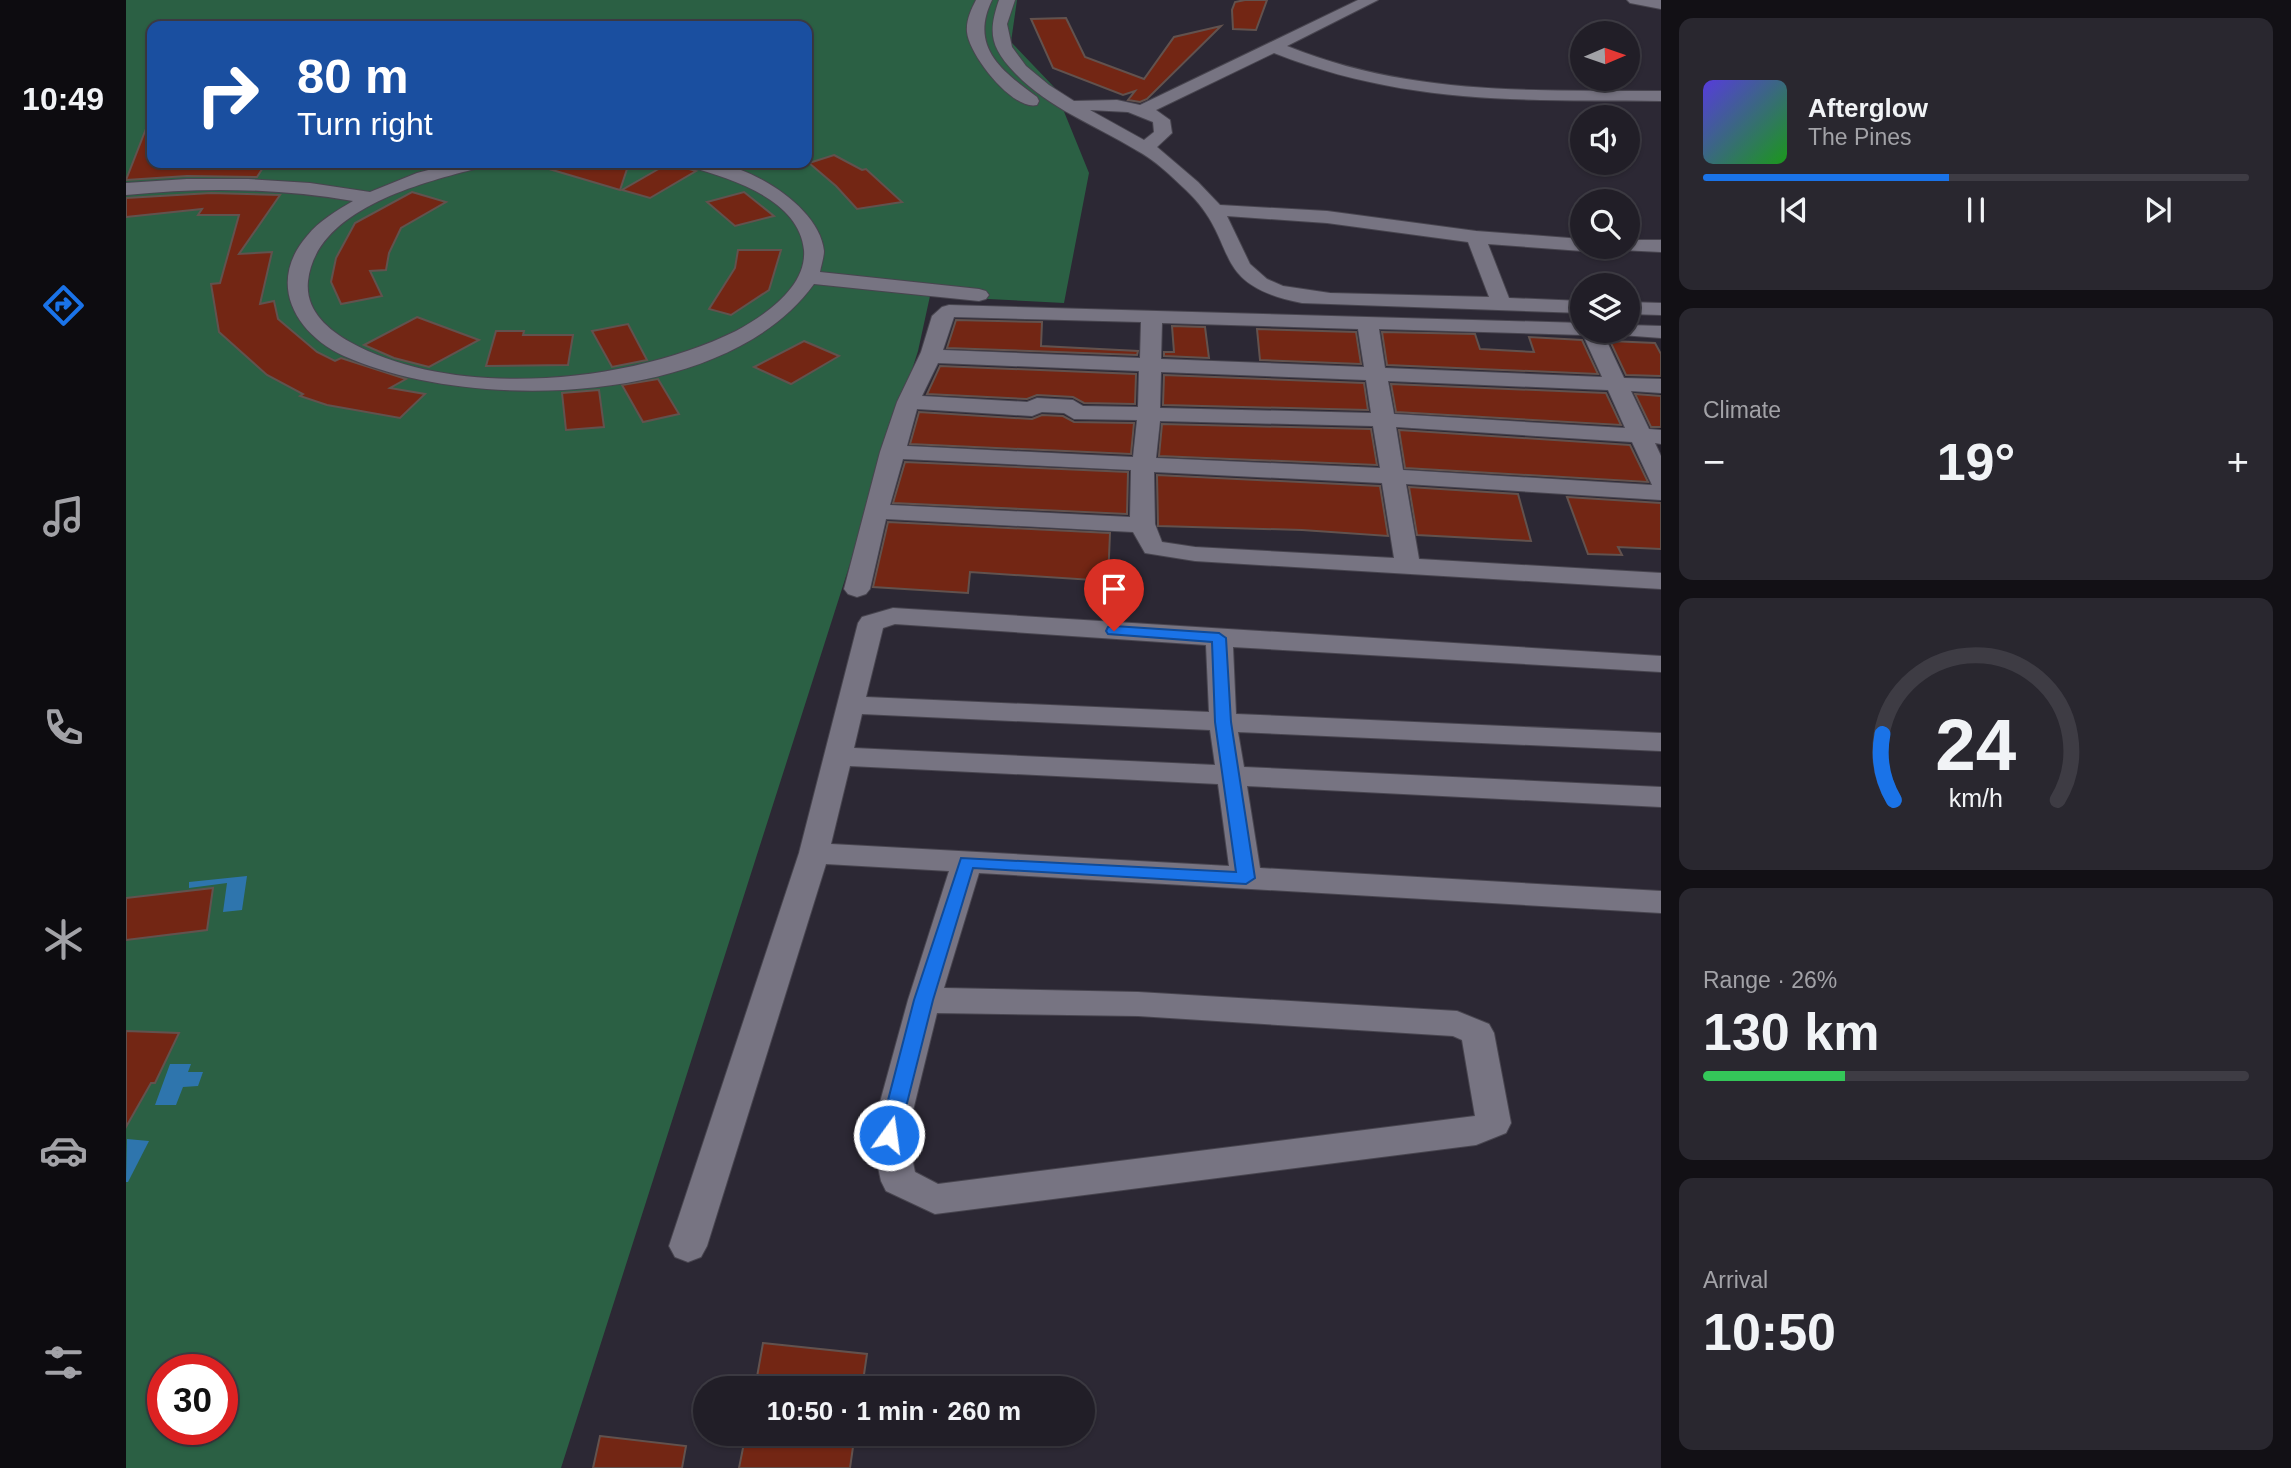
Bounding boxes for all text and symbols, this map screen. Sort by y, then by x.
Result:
north arrow [1570,21,1640,91]
map controls [1570,21,1640,343]
icon: right [182,49,273,140]
text: 80 m [297,49,409,103]
text: 10:49 [22,81,104,117]
text: Afterglow [1808,93,1928,123]
button: sound [1570,105,1640,175]
text: Turn right [297,106,433,142]
text: The Pines [1808,124,1912,150]
button: search [1570,189,1640,259]
icon: previous [1775,191,1813,229]
icon: pause [1957,191,1995,229]
icon: next [2139,191,2177,229]
button: layers [1570,273,1640,343]
icon: directions [39,281,88,330]
text: Climate [1703,397,1781,423]
text: 19° [1937,433,2015,491]
text: − [1703,441,1725,483]
text: + [2227,441,2249,483]
icon: music [39,492,88,541]
pin [1084,559,1144,631]
icon: arrive [1095,570,1133,608]
icon: phone [39,703,88,752]
text: 24 [1936,704,2017,785]
text: km/h [1949,784,2003,812]
icon: climate [39,915,88,964]
text: Range · 26% [1703,967,1837,993]
text: 130 km [1703,1003,1879,1061]
position arrow [852,1098,926,1172]
icon: car [39,1126,88,1175]
text: Arrival [1703,1267,1768,1293]
text: 10:50 [1703,1303,1836,1361]
icon: filters [39,1338,88,1387]
speed limit sign: 30 [147,1354,238,1445]
text: 10:50 · 1 min · 260 m [767,1396,1021,1426]

